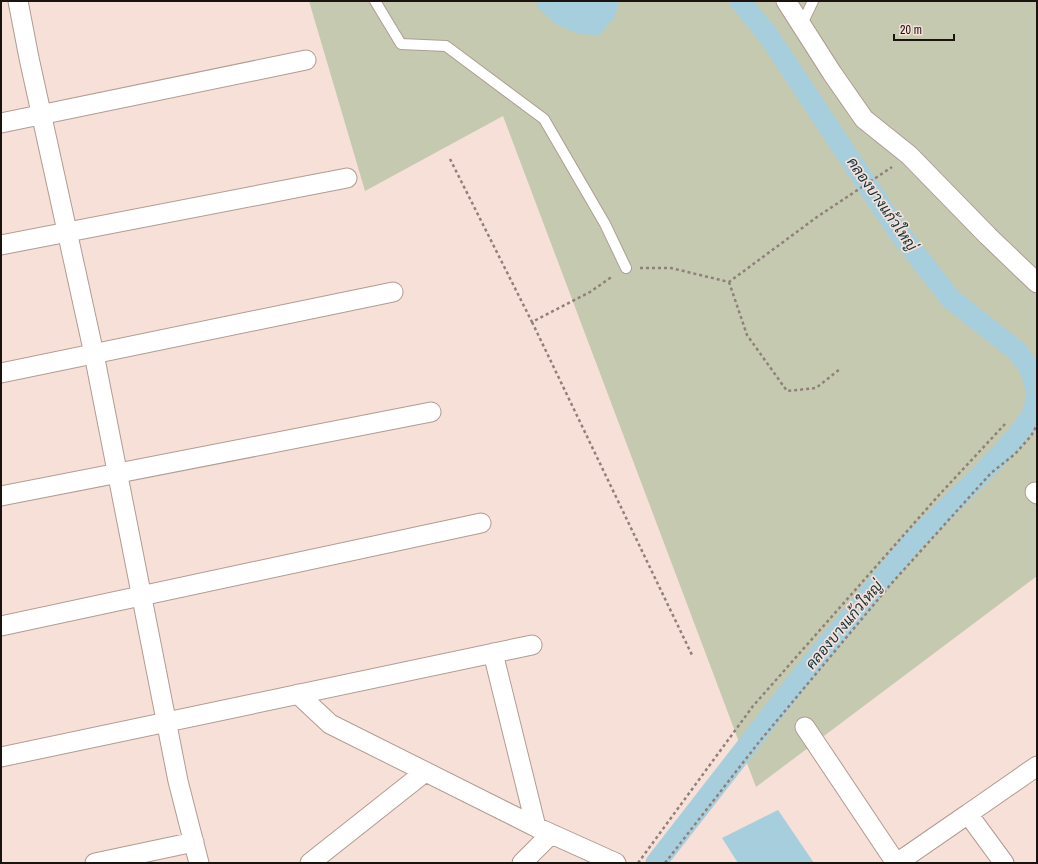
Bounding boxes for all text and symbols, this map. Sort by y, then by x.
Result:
scale bar [894,16,954,42]
text: 20 m [900,22,922,38]
water label: คลองบางแก้วใหญ่ [842,153,923,256]
water label: คลองบางแก้วใหญ่ [800,575,888,674]

